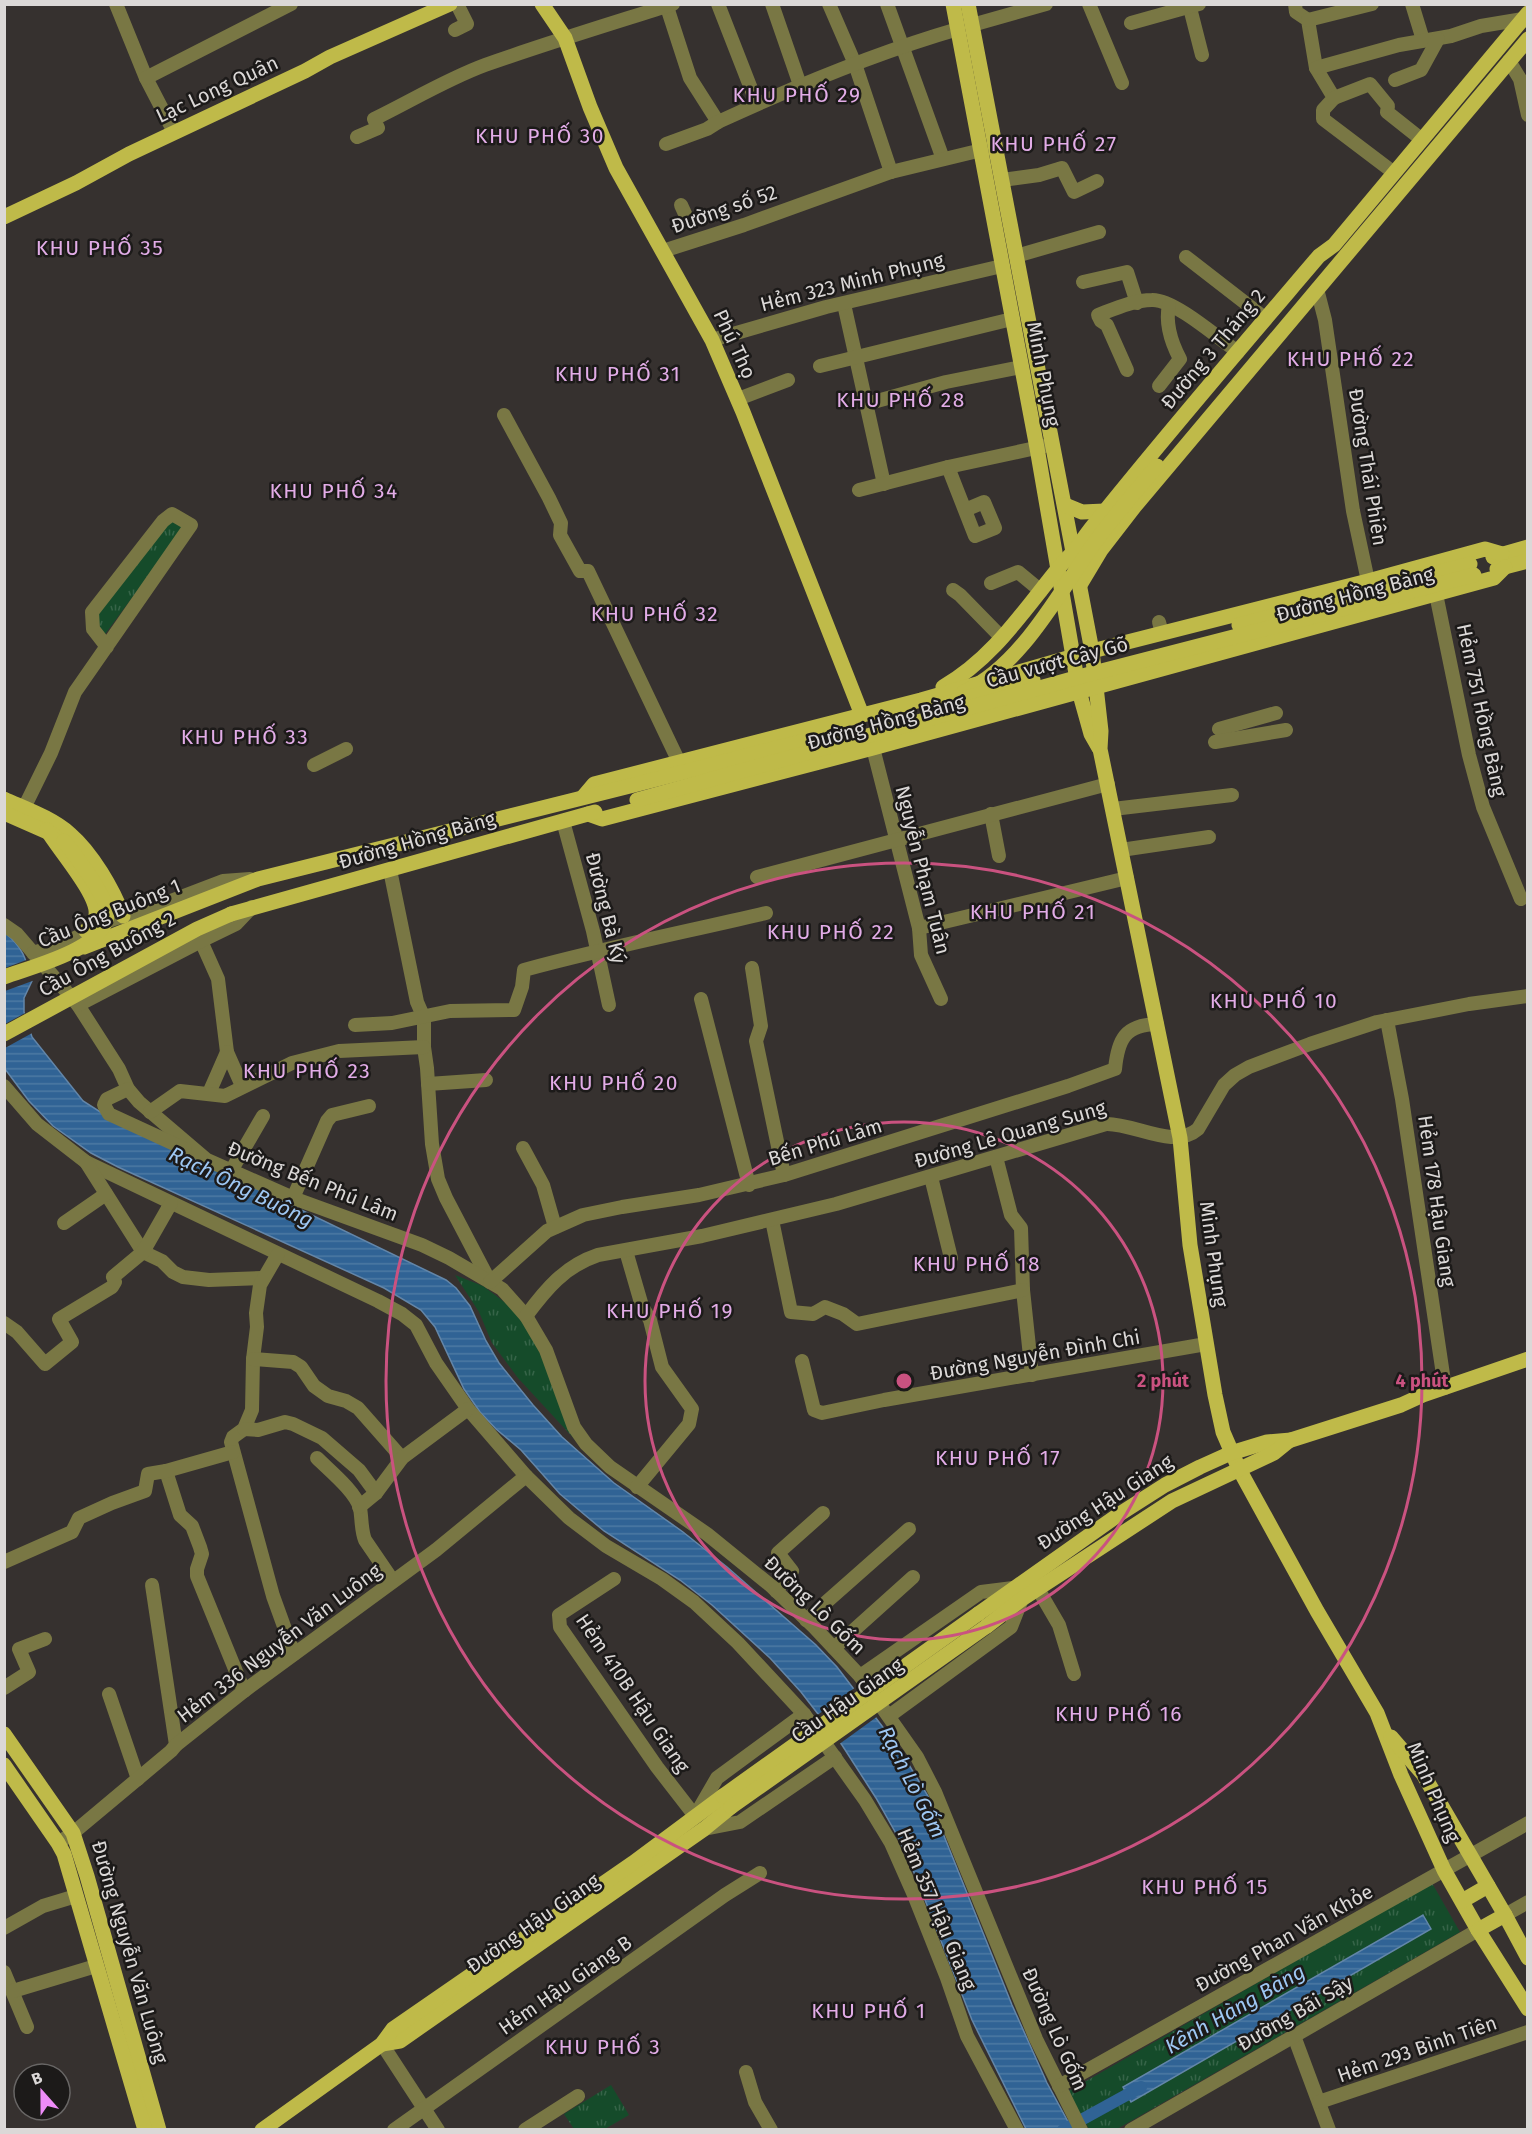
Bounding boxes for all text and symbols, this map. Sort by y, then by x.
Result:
street label: Lạc Long Quân [152,50,282,128]
district label: KHU PHỐ 29 [733,80,861,108]
district label: KHU PHỐ 30 [475,121,605,149]
district label: KHU PHỐ 27 [990,129,1118,157]
street label: Đường số 52 [668,180,780,238]
district label: KHU PHỐ 35 [36,233,164,261]
street label: Hẻm 323 Minh Phụng [758,247,947,316]
street label: Đường 3 Tháng 2 [1156,284,1270,414]
street label: Phú Thọ [709,306,761,382]
street label: Minh Phụng [1022,319,1066,429]
district label: KHU PHỐ 22 [1287,344,1415,372]
district label: KHU PHỐ 31 [555,359,681,387]
district label: KHU PHỐ 28 [836,385,966,413]
street label: Đường Thái Phiên [1344,387,1392,547]
district label: KHU PHỐ 34 [269,476,399,504]
street label: Đường Hồng Bàng [1274,561,1437,627]
district label: KHU PHỐ 32 [591,599,719,627]
street label: Hẻm 751 Hồng Bàng [1452,621,1512,799]
street label: Cầu vượt Cây Gõ [983,631,1131,693]
street label: Đường Hồng Bàng [805,689,968,755]
district label: KHU PHỐ 33 [181,722,309,750]
street label: Nguyễn Phạm Tuân [890,783,956,957]
street label: Đường Hồng Bàng [336,806,499,874]
street label: Đường Bà Ký [581,850,631,966]
street label: Cầu Ông Buông 1 [34,873,184,953]
district label: KHU PHỐ 21 [970,897,1096,925]
street label: Cầu Ông Buông 2 [34,906,180,1002]
district label: KHU PHỐ 22 [767,917,895,945]
district label: KHU PHỐ 10 [1210,986,1338,1014]
district label: KHU PHỐ 23 [243,1056,371,1084]
district label: KHU PHỐ 20 [549,1068,679,1096]
street label: Đường Lê Quang Sung [911,1095,1109,1173]
street label: Bến Phú Lâm [765,1113,885,1171]
street label: Hẻm 178 Hậu Giang [1413,1114,1461,1289]
street label: Đường Bến Phú Lâm [224,1136,402,1226]
water label: Rạch Ông Buông [165,1141,317,1233]
street label: Minh Phụng [1195,1200,1233,1309]
district label: KHU PHỐ 18 [913,1249,1041,1277]
district label: KHU PHỐ 19 [606,1296,734,1324]
street label: Đường Nguyễn Đình Chi [928,1325,1142,1385]
text: 2 phút [1137,1370,1190,1392]
text: 4 phút [1396,1370,1449,1392]
centre of rings [894,1371,914,1391]
district label: KHU PHỐ 17 [935,1443,1061,1471]
street label: Đường Hậu Giang [1033,1449,1178,1555]
street label: Đường Lò Gốm [759,1551,871,1659]
street label: Hẻm 336 Nguyễn Văn Luông [172,1558,386,1728]
street label: Hẻm 410B Hậu Giang [571,1609,695,1777]
street label: Cầu Hậu Giang [786,1652,908,1748]
district label: KHU PHỐ 16 [1055,1699,1183,1727]
water label: Rạch Lò Gốm [873,1722,951,1842]
street label: Minh Phụng [1402,1738,1466,1846]
street label: Hẻm 357 Hậu Giang [892,1825,982,1994]
street label: Đường Nguyễn Văn Luông [87,1838,173,2067]
street label: Đường Hậu Giang [462,1868,605,1978]
district label: KHU PHỐ 15 [1141,1872,1269,1900]
street label: Đường Phan Văn Khỏe [1191,1879,1377,1997]
street label: Hẻm Hậu Giang B [494,1930,636,2040]
water label: Kênh Hàng Bàng [1160,1958,1310,2060]
street label: Đường Lò Gốm [1017,1964,1093,2094]
street label: Đường Bãi Sậy [1233,1970,1357,2056]
district label: KHU PHỐ 1 [811,1996,927,2024]
street label: Hẻm 293 Bình Tiên [1334,2010,1500,2088]
district label: KHU PHỐ 3 [545,2032,661,2060]
north arrow [12,2062,72,2122]
text: B [29,2068,45,2089]

